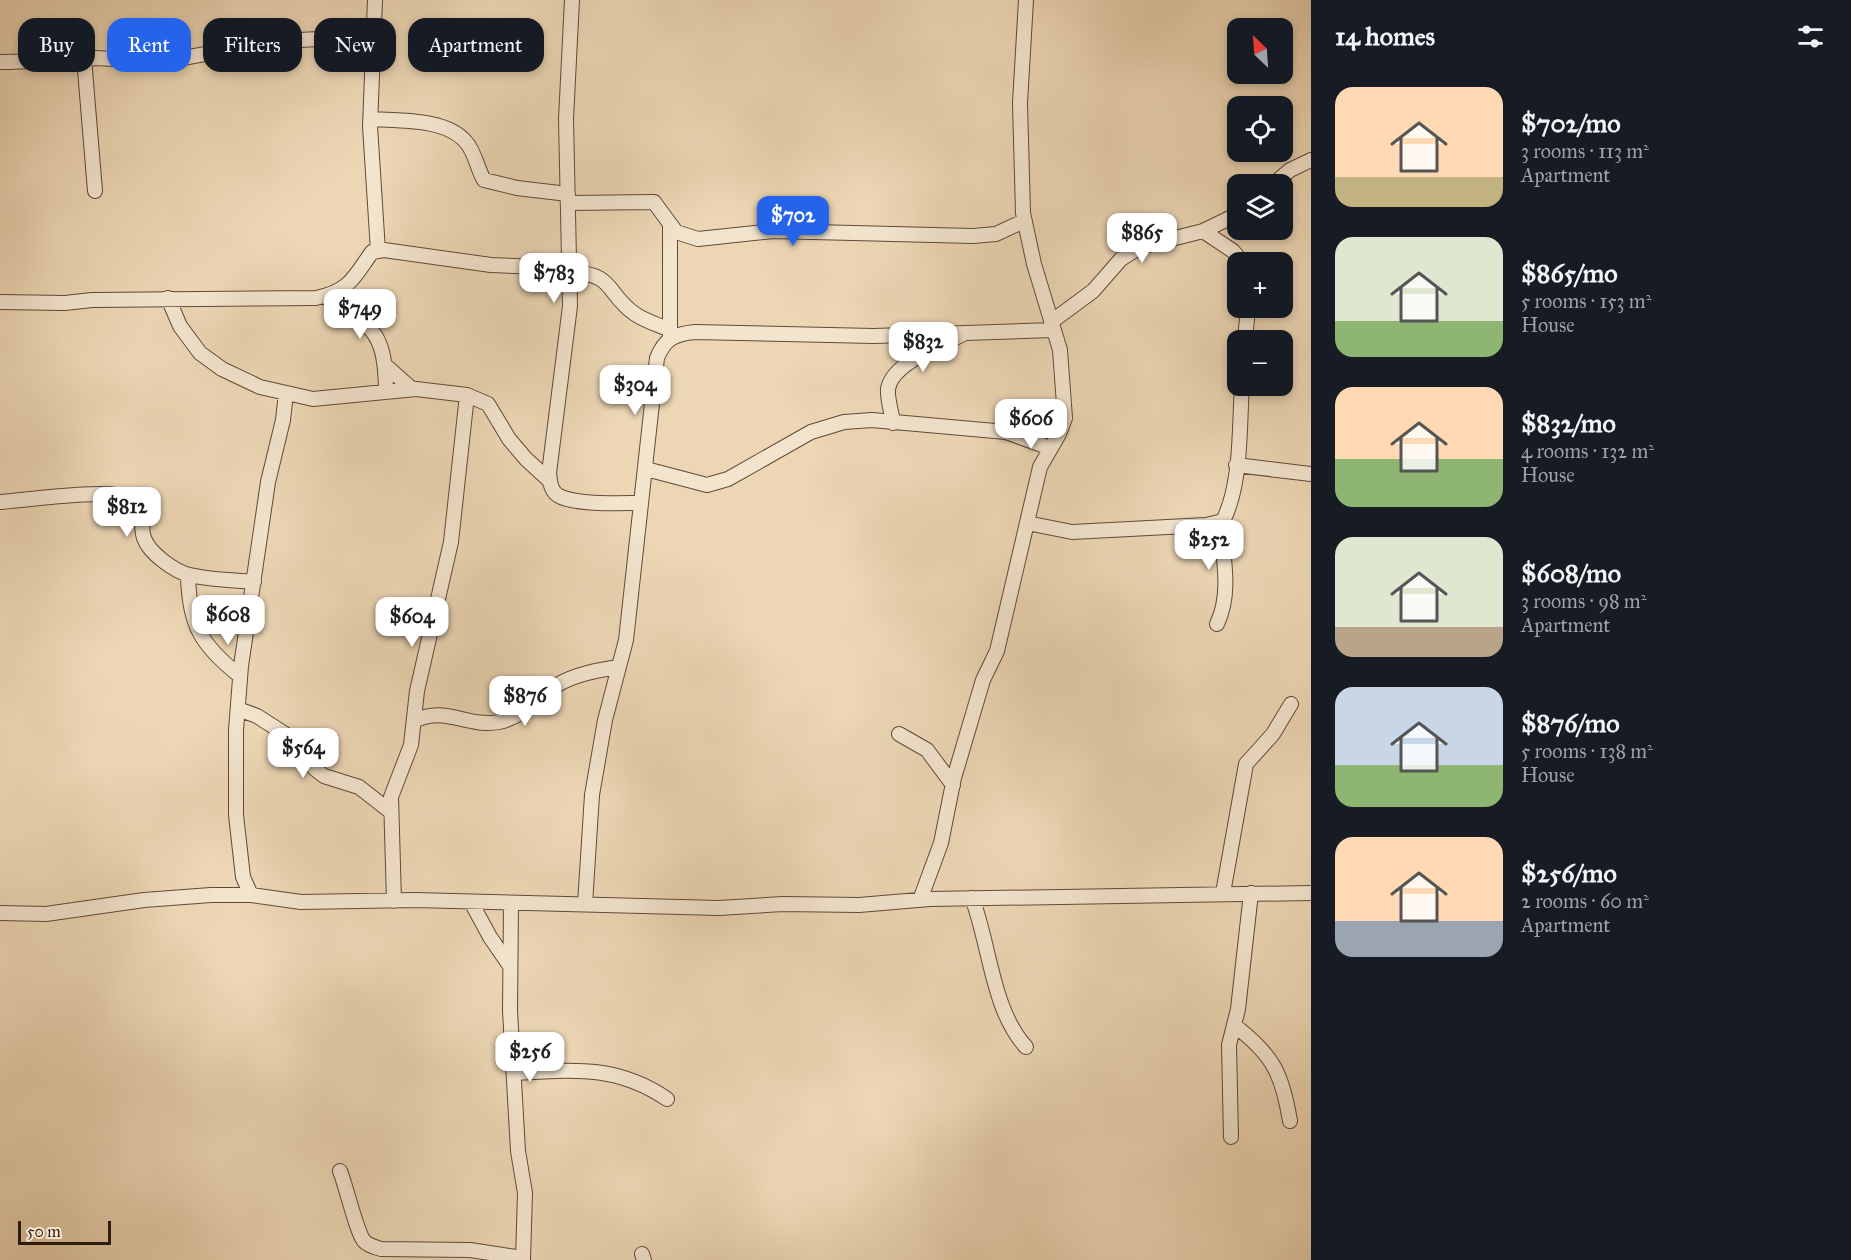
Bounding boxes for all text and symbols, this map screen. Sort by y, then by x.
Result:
chip: Buy [18,18,95,72]
chip: Rent [107,18,191,72]
chip: Filters [203,18,302,72]
chip: New [314,18,396,72]
chip: Apartment [408,18,544,72]
north arrow [1227,18,1293,84]
map controls [1227,18,1293,396]
text: 14 homes [1335,20,1435,52]
icon: filters [1794,20,1827,53]
button: locate [1227,96,1293,162]
text: $702/mo [1521,107,1620,139]
icon: home [1383,111,1455,183]
text: 3 rooms · 113 m² [1521,139,1649,163]
text: Apartment [1521,163,1610,187]
button: layers [1227,174,1293,240]
pin: $702 [757,196,829,247]
text: $702 [771,203,815,227]
pin: $865 [1106,213,1178,264]
text: $865 [1121,220,1163,244]
button: + [1227,252,1293,318]
pin: $783 [518,253,590,304]
text: $865/mo [1521,257,1618,289]
text: $783 [533,260,575,284]
icon: home [1383,261,1455,333]
pin: $749 [324,289,396,340]
text: 5 rooms · 153 m² [1521,289,1651,313]
text: $749 [338,296,382,320]
text: House [1521,313,1575,337]
pin: $832 [887,322,959,373]
text: $832 [903,329,943,353]
button: − [1227,330,1293,396]
pin: $304 [599,365,671,416]
text: $304 [614,372,656,396]
pin: $606 [995,399,1067,450]
text: $606 [1009,406,1053,430]
text: $832/mo [1521,407,1616,439]
icon: home [1383,411,1455,483]
text: 4 rooms · 132 m² [1521,439,1654,463]
text: House [1521,463,1575,487]
pin: $812 [91,487,163,538]
text: $812 [107,494,147,518]
pin: $252 [1173,520,1245,571]
text: $252 [1189,527,1229,551]
text: $608/mo [1521,557,1621,589]
icon: home [1383,561,1455,633]
text: 3 rooms · 98 m² [1521,589,1646,613]
pin: $608 [192,595,264,646]
pin: $604 [376,597,448,648]
text: $608 [206,602,250,626]
text: $604 [389,604,435,628]
text: Apartment [1521,613,1610,637]
pin: $876 [489,676,561,727]
text: $876 [503,683,547,707]
text: $876/mo [1521,707,1620,739]
icon: home [1383,711,1455,783]
pin: $564 [267,728,339,779]
text: $564 [282,735,324,759]
text: 5 rooms · 138 m² [1521,739,1653,763]
text: House [1521,763,1575,787]
text: $256/mo [1521,857,1617,889]
icon: home [1383,861,1455,933]
text: 2 rooms · 60 m² [1521,889,1649,913]
text: Apartment [1521,913,1610,937]
pin: $256 [494,1032,566,1083]
text: $256 [509,1039,551,1063]
scale bar [18,1218,111,1246]
text: 50 m [27,1222,61,1241]

